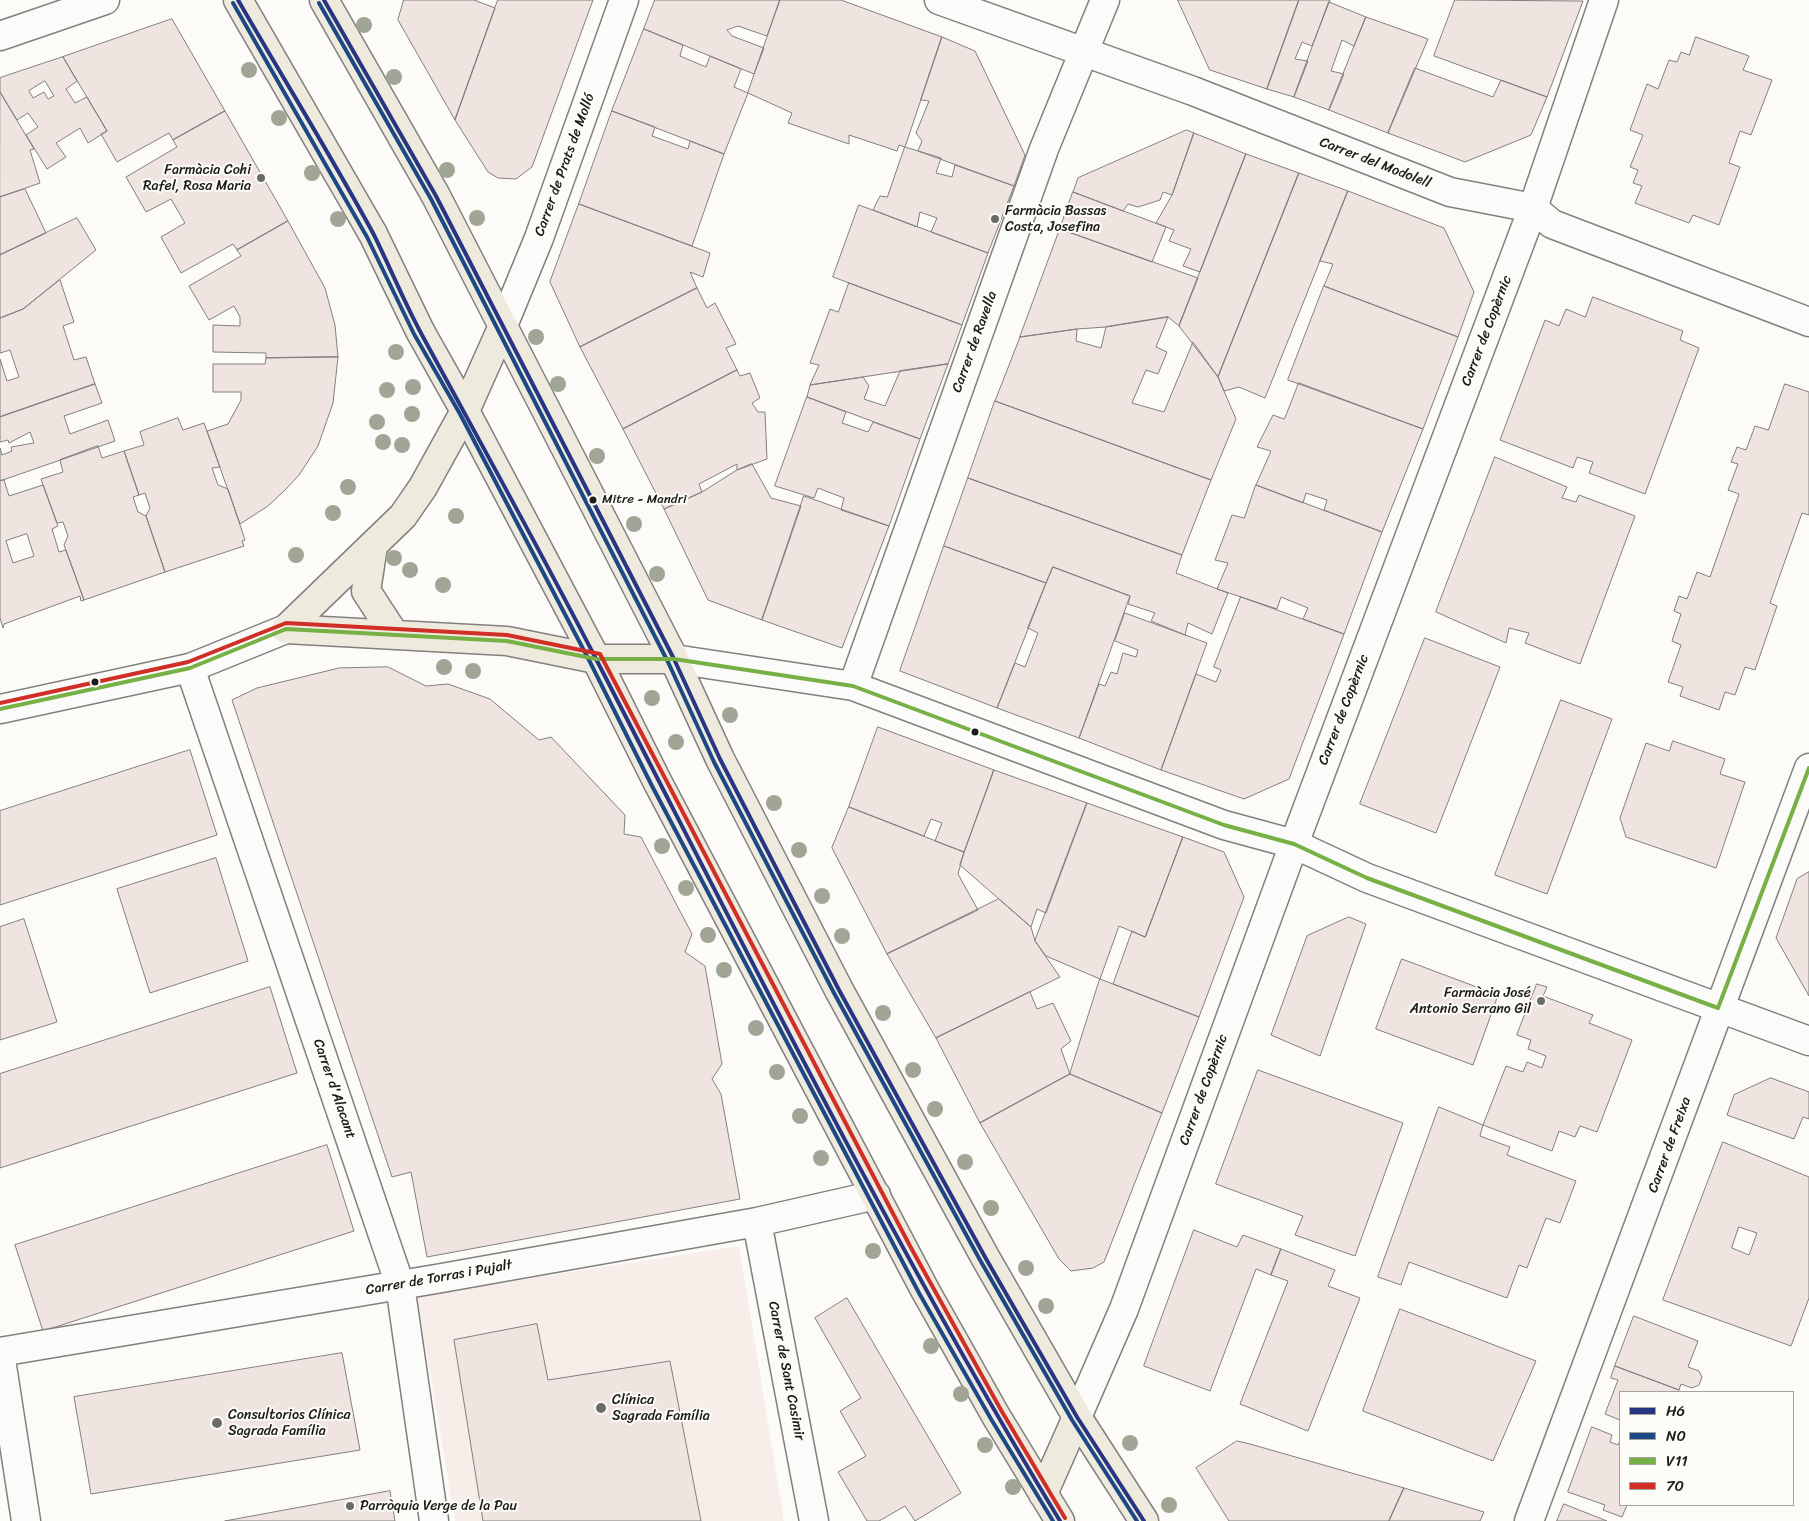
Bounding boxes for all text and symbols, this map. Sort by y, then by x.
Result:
street label: Carrer de Prats de Molló [531,91,599,239]
street label: Carrer del Modolell [1317,134,1433,192]
place label: Farmàcia Cohi Rafel, Rosa Maria [143,162,251,194]
marker: Farmàcia Cohi Rafel, Rosa Maria [255,172,267,184]
place label: Farmàcia Bassas Costa, Josefina [1005,203,1106,236]
marker: Farmàcia Bassas Costa, Josefina [989,213,1001,225]
street label: Carrer de Copèrnic [1458,274,1516,388]
street label: Carrer de Ravella [949,289,1001,395]
place label: Mitre - Mandri [602,492,687,508]
marker: Mitre - Mandri [588,495,598,505]
street label: Carrer de Copèrnic [1315,653,1373,767]
unlabelled marker [90,677,100,687]
unlabelled marker [970,727,980,737]
place label: Farmàcia José Antonio Serrano Gil [1410,985,1531,1018]
marker: Farmàcia José Antonio Serrano Gil [1535,995,1547,1007]
street label: Carrer de Copèrnic [1176,1032,1232,1148]
street label: Carrer d'Alacant [309,1037,359,1141]
street label: Carrer de Freixa [1645,1095,1695,1195]
street label: Carrer de Torras i Pujalt [365,1257,513,1299]
street label: Carrer de Sant Casimir [764,1300,808,1442]
legend [1619,1391,1794,1506]
place label: Clínica Sagrada Família [612,1392,710,1424]
text: H6 [1666,1398,1685,1424]
marker: Clínica Sagrada Família [594,1401,608,1415]
place label: Consultorios Clínica Sagrada Família [228,1407,350,1440]
marker: Consultorios Clínica Sagrada Família [210,1416,224,1430]
text: N0 [1666,1423,1686,1449]
text: V11 [1666,1448,1688,1474]
text: 70 [1666,1473,1684,1499]
place label: Parròquia Verge de la Pau [360,1498,517,1514]
marker: Parròquia Verge de la Pau [344,1500,356,1512]

